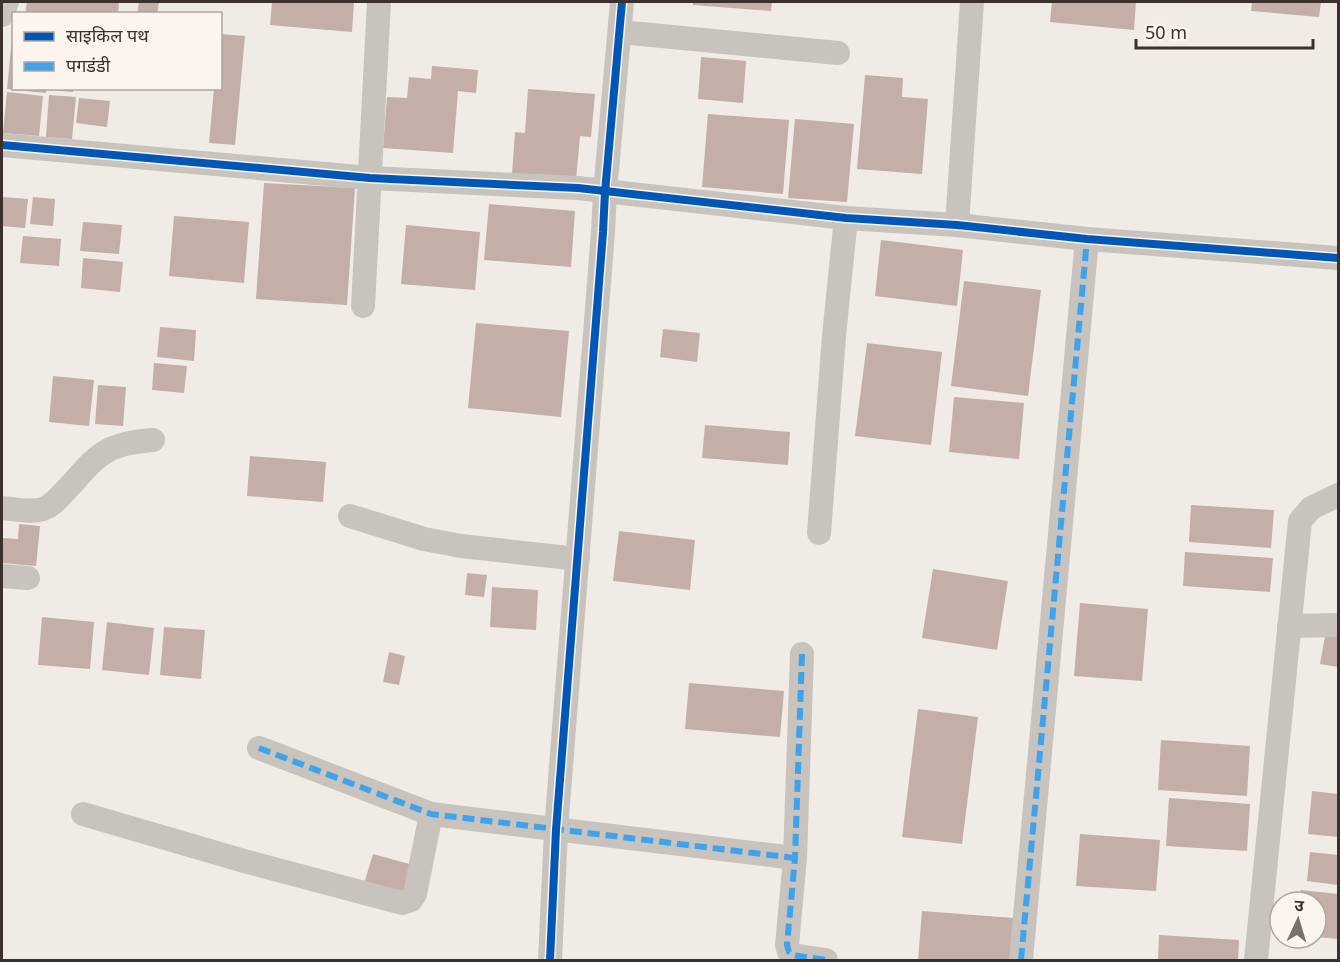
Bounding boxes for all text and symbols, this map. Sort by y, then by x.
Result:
legend [12,12,222,90]
scale bar [1136,12,1313,50]
text: 50 m [1145,20,1187,44]
text: साइकिल पथ [66,23,149,47]
text: पगडंडी [66,53,111,77]
north arrow [1268,890,1328,950]
text: उ [1294,894,1305,916]

